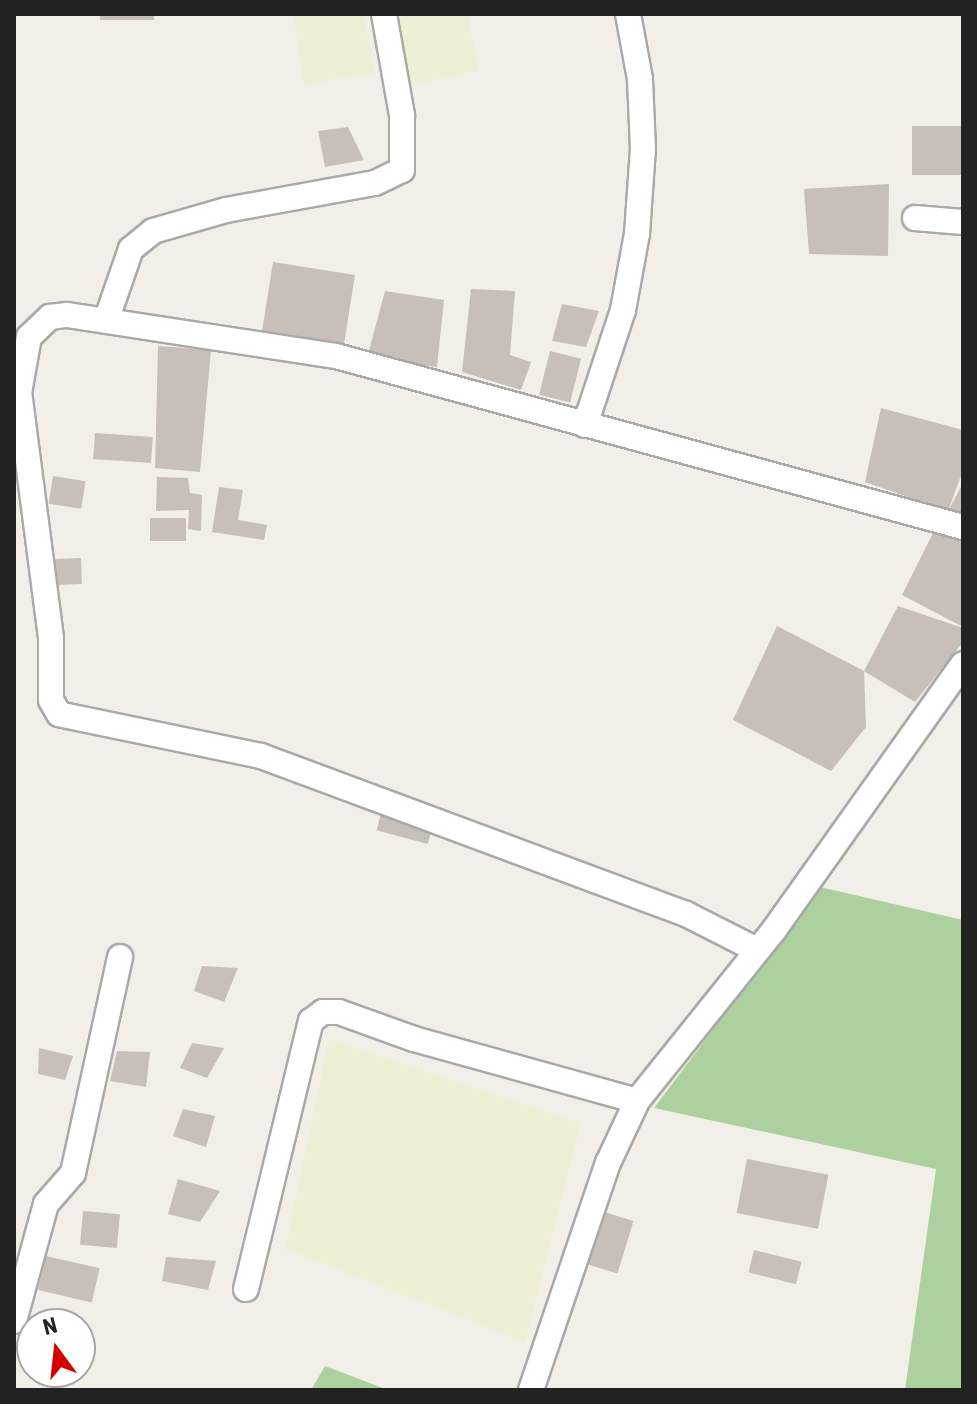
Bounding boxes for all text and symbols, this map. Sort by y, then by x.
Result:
north arrow [16,1308,96,1388]
text: N [40,1312,60,1340]

